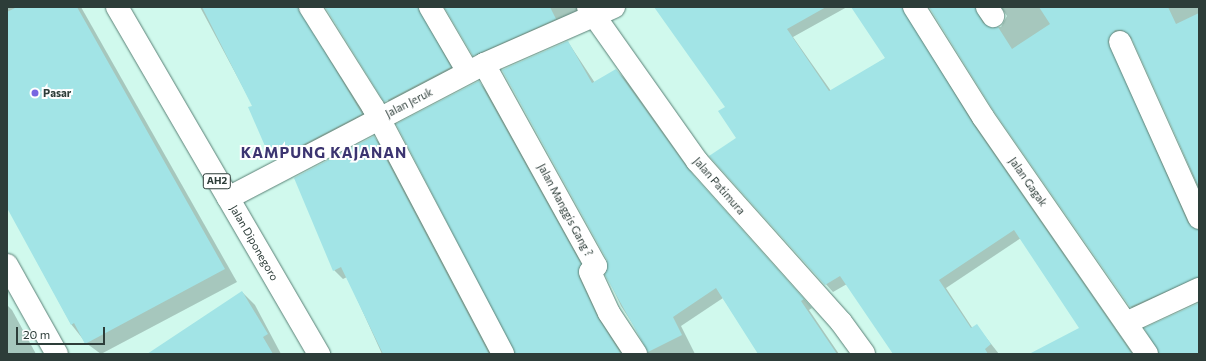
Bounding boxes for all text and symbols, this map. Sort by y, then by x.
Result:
street label: Jalan Jeruk [383,85,435,121]
place label: Pasar [43,86,71,100]
marker: Pasar [30,88,40,98]
district label: KAMPUNG KAJANAN [241,144,407,162]
street label: Jalan Patimura [691,155,747,217]
street label: Jalan Gagak [1006,155,1050,209]
street label: Jalan Manggis Gang ? [535,161,595,259]
road number: AH2 [202,173,232,189]
street label: Jalan Diponegoro [227,203,281,283]
scale bar [18,319,107,345]
text: 20 m [23,327,50,341]

